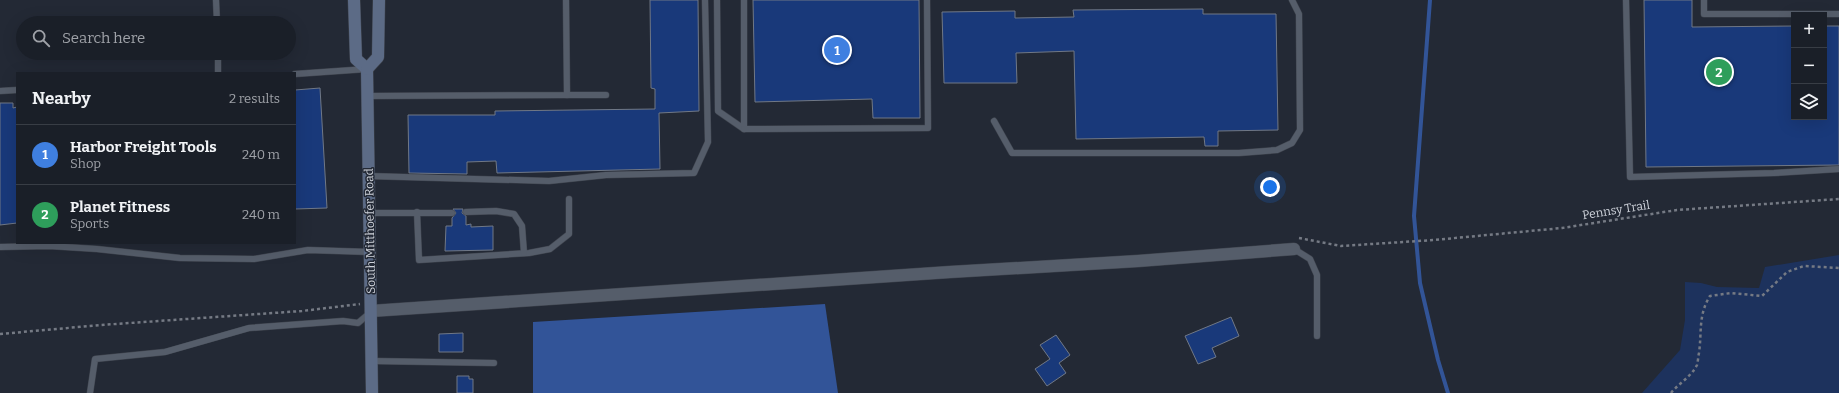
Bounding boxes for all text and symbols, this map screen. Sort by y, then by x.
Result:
map controls [1791,12,1827,120]
button: + [1791,12,1827,48]
search box [16,16,296,60]
icon: search [30,27,52,49]
text: Search here [62,29,145,47]
pin: 1 [824,35,850,65]
button: − [1791,48,1827,84]
pin: 2 [1706,57,1732,87]
button: layers [1791,84,1827,120]
text: Nearby [32,88,91,109]
text: 2 results [229,91,280,106]
text: Harbor Freight Tools [70,138,217,156]
text: 1 [42,147,48,162]
text: 240 m [242,147,280,162]
text: Shop [70,156,101,171]
street label: South Mitthoefer Road [362,168,378,294]
your location [1260,177,1280,197]
text: Planet Fitness [70,198,170,216]
street label: Pennsy Trail [1581,198,1651,222]
text: 2 [41,207,49,222]
text: 240 m [242,207,280,222]
text: Sports [70,216,109,231]

